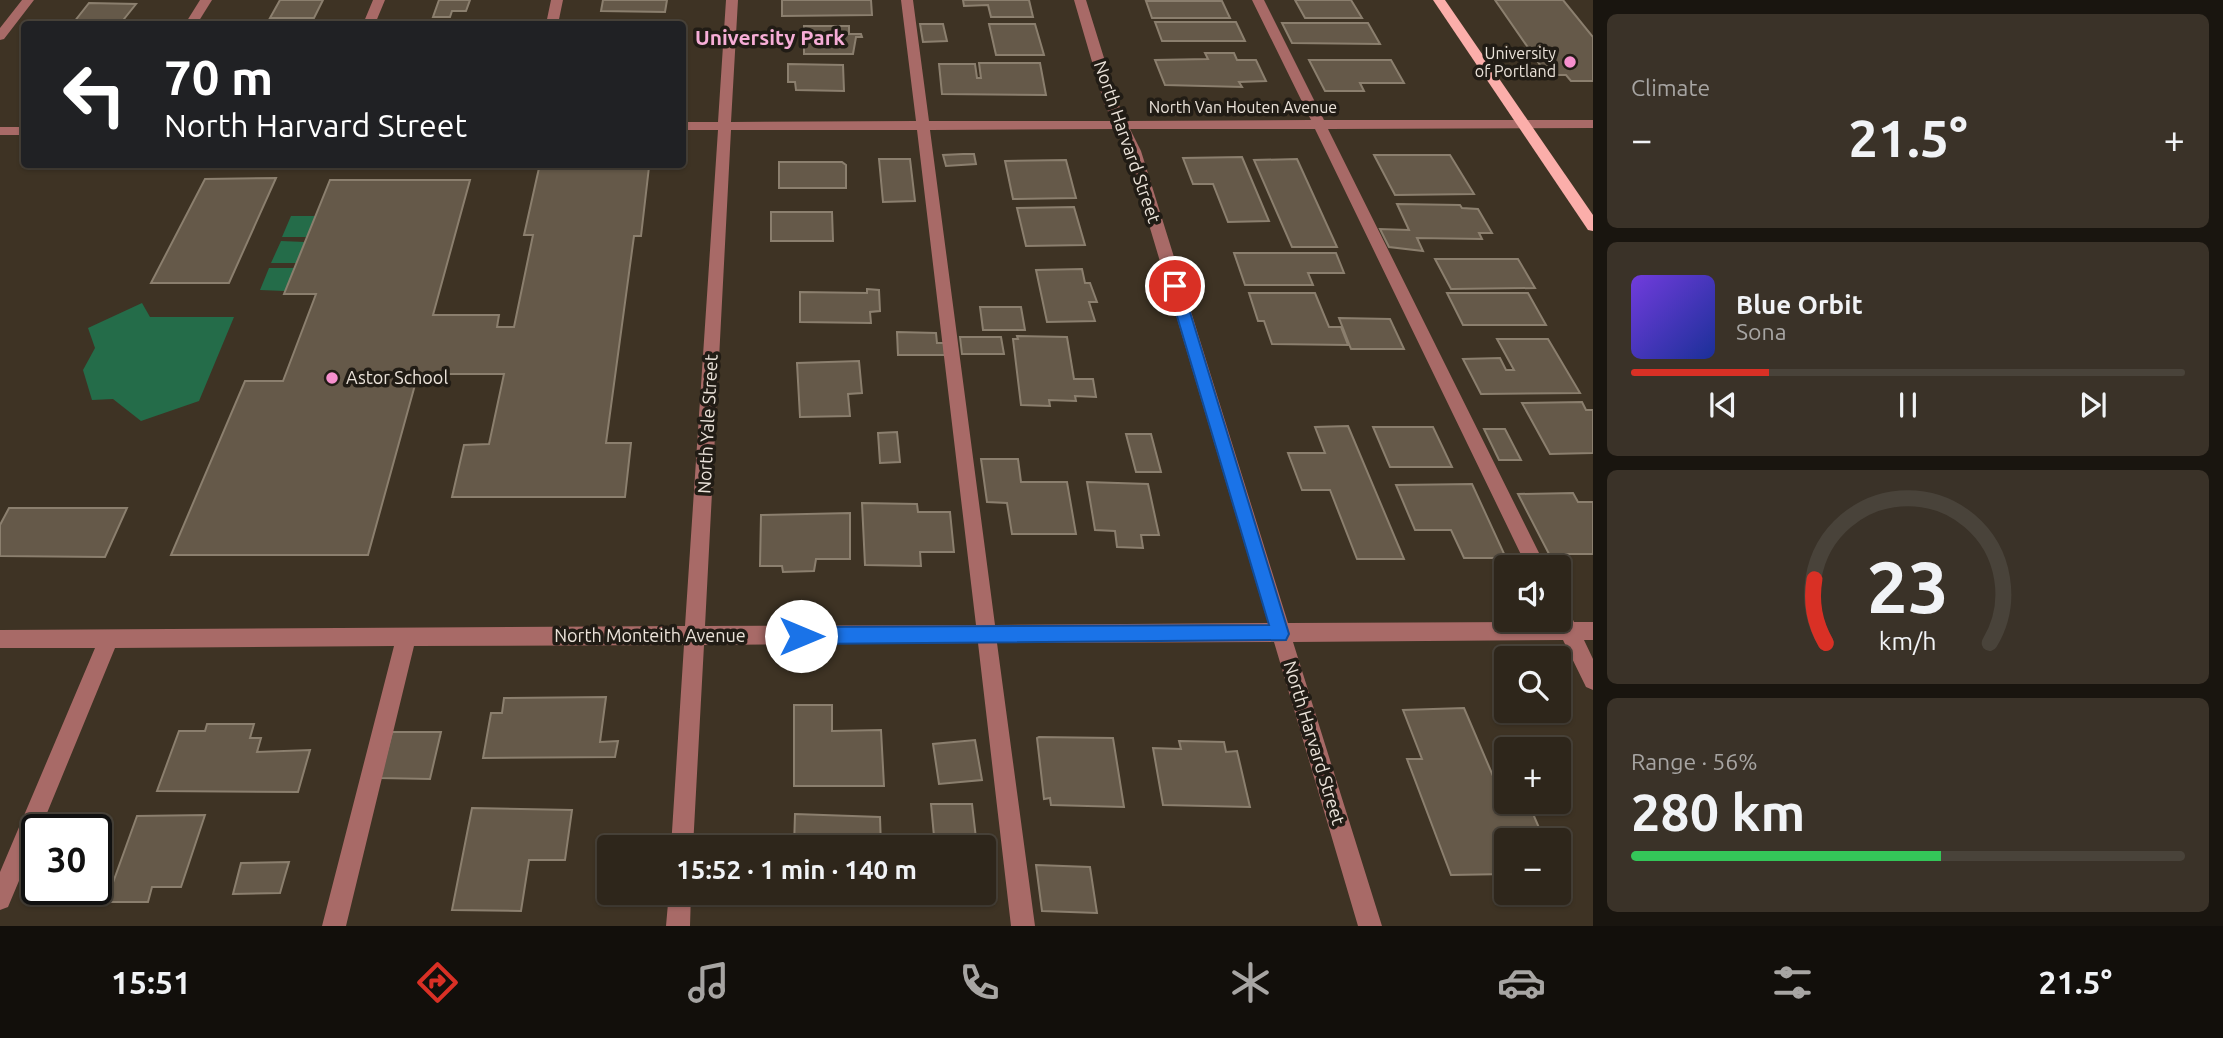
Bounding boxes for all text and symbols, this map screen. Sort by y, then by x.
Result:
district label: University Park [695,25,845,49]
place label: University of Portland [1475,44,1556,80]
icon: left [49,49,140,140]
text: 70 m [164,49,273,104]
marker: University of Portland [1562,54,1578,70]
street label: North Harvard Street [1091,58,1165,226]
text: Climate [1631,75,1710,100]
street label: North Van Houten Avenue [1149,98,1337,116]
text: North Harvard Street [164,107,467,143]
text: 21.5° [1848,109,1968,167]
text: − [1631,118,1652,160]
text: + [2164,118,2185,160]
pin [1145,256,1205,316]
icon: arrive [1156,267,1194,305]
text: Blue Orbit [1736,290,1863,319]
text: Sona [1736,319,1786,344]
street label: North Yale Street [693,354,721,494]
place label: Astor School [346,367,448,387]
marker: Astor School [324,370,340,386]
icon: previous [1704,386,1742,424]
icon: pause [1889,386,1927,424]
icon: next [2074,386,2112,424]
text: 23 [1867,545,1949,627]
map controls [1494,555,1571,905]
button: sound [1494,555,1571,632]
position arrow [764,599,838,673]
street label: North Monteith Avenue [554,625,746,645]
text: km/h [1879,627,1937,655]
button: search [1494,646,1571,723]
street label: North Harvard Street [1280,658,1349,827]
button: + [1494,737,1571,814]
text: Range · 56% [1631,749,1758,774]
text: 280 km [1631,783,1805,841]
speed limit sign: 30 [21,814,112,905]
button: − [1494,828,1571,905]
text: 15:52 · 1 min · 140 m [676,855,917,884]
icon: directions [413,958,462,1007]
icon: music [684,958,733,1007]
icon: phone [955,958,1004,1007]
icon: climate [1226,958,1275,1007]
icon: car [1497,958,1546,1007]
icon: filters [1768,958,1817,1007]
text: 15:51 [111,964,191,1000]
text: 21.5° [2039,964,2112,1000]

